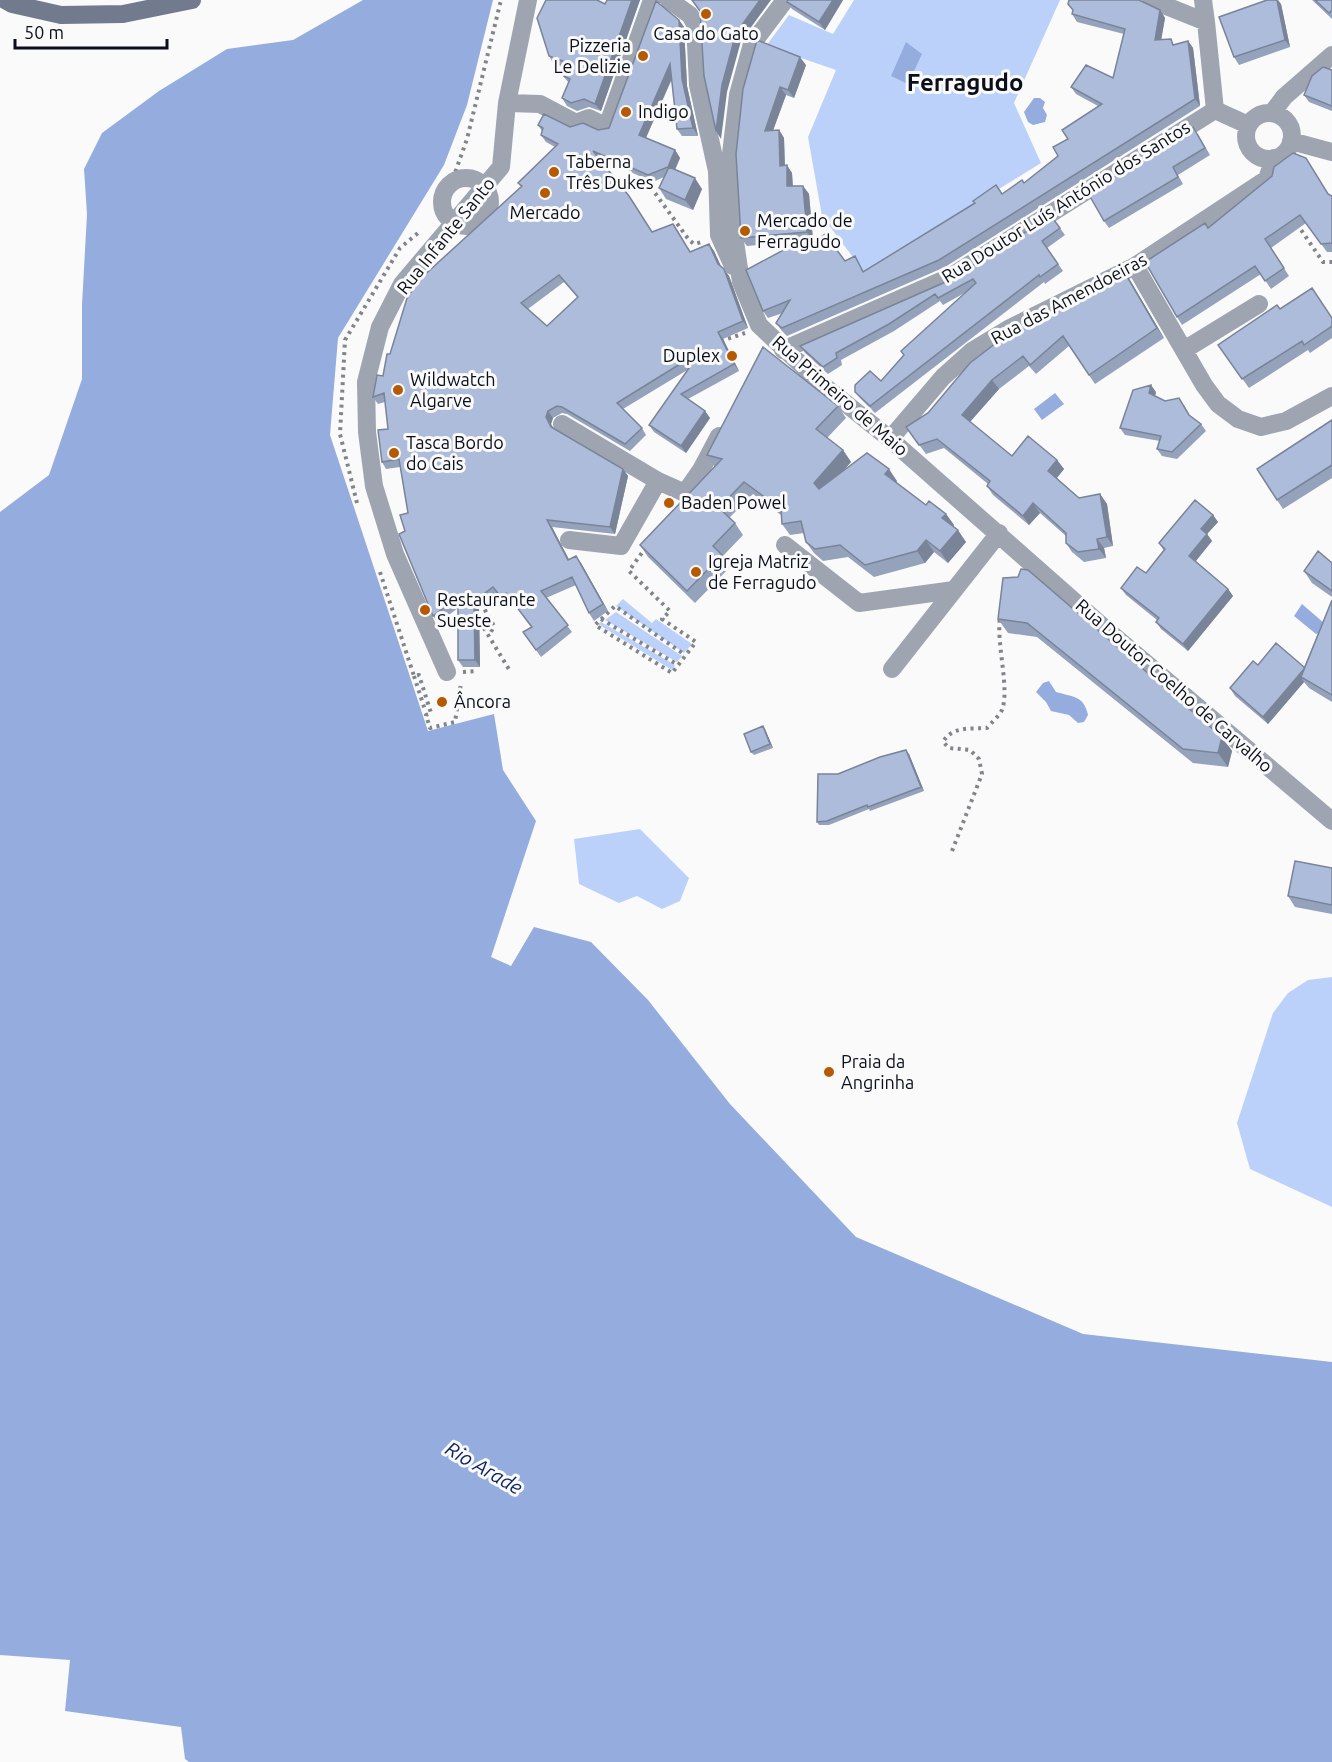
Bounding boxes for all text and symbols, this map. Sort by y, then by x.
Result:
marker: Casa do Gato [699,7,713,21]
scale bar [15,12,166,50]
text: 50 m [24,22,64,42]
place label: Casa do Gato [653,23,759,43]
place label: Pizzeria Le Delizie [553,35,631,76]
marker: Pizzeria Le Delizie [636,49,650,63]
district label: Ferragudo [907,69,1023,96]
place label: Indigo [638,101,689,121]
marker: Indigo [619,105,633,119]
street label: Rua Doutor Luís António dos Santos [938,116,1193,286]
place label: Taberna Três Dukes [566,151,654,192]
marker: Taberna Três Dukes [547,165,561,179]
street label: Rua Infante Santo [392,173,498,298]
marker: Mercado [538,186,552,200]
place label: Mercado [509,202,581,222]
place label: Mercado de Ferragudo [757,210,853,251]
marker: Mercado de Ferragudo [738,224,752,238]
street label: Rua das Amendoeiras [987,249,1150,348]
street label: Rua Primeiro de Maio [769,331,912,459]
place label: Duplex [663,345,720,365]
marker: Duplex [725,349,739,363]
place label: Wildwatch Algarve [410,369,496,410]
marker: Wildwatch Algarve [391,383,405,397]
place label: Tasca Bordo do Cais [406,432,504,473]
marker: Tasca Bordo do Cais [387,446,401,460]
place label: Baden Powel [681,492,787,512]
marker: Baden Powel [662,496,676,510]
place label: Igreja Matriz de Ferragudo [708,551,817,592]
marker: Igreja Matriz de Ferragudo [689,565,703,579]
place label: Restaurante Sueste [437,589,536,630]
street label: Rua Doutor Coelho de Carvalho [1072,594,1277,776]
marker: Restaurante Sueste [418,603,432,617]
place label: Âncora [454,690,511,711]
marker: Âncora [435,695,449,709]
place label: Praia da Angrinha [841,1051,914,1092]
marker: Praia da Angrinha [822,1065,836,1079]
water label: Rio Arade [442,1436,527,1499]

